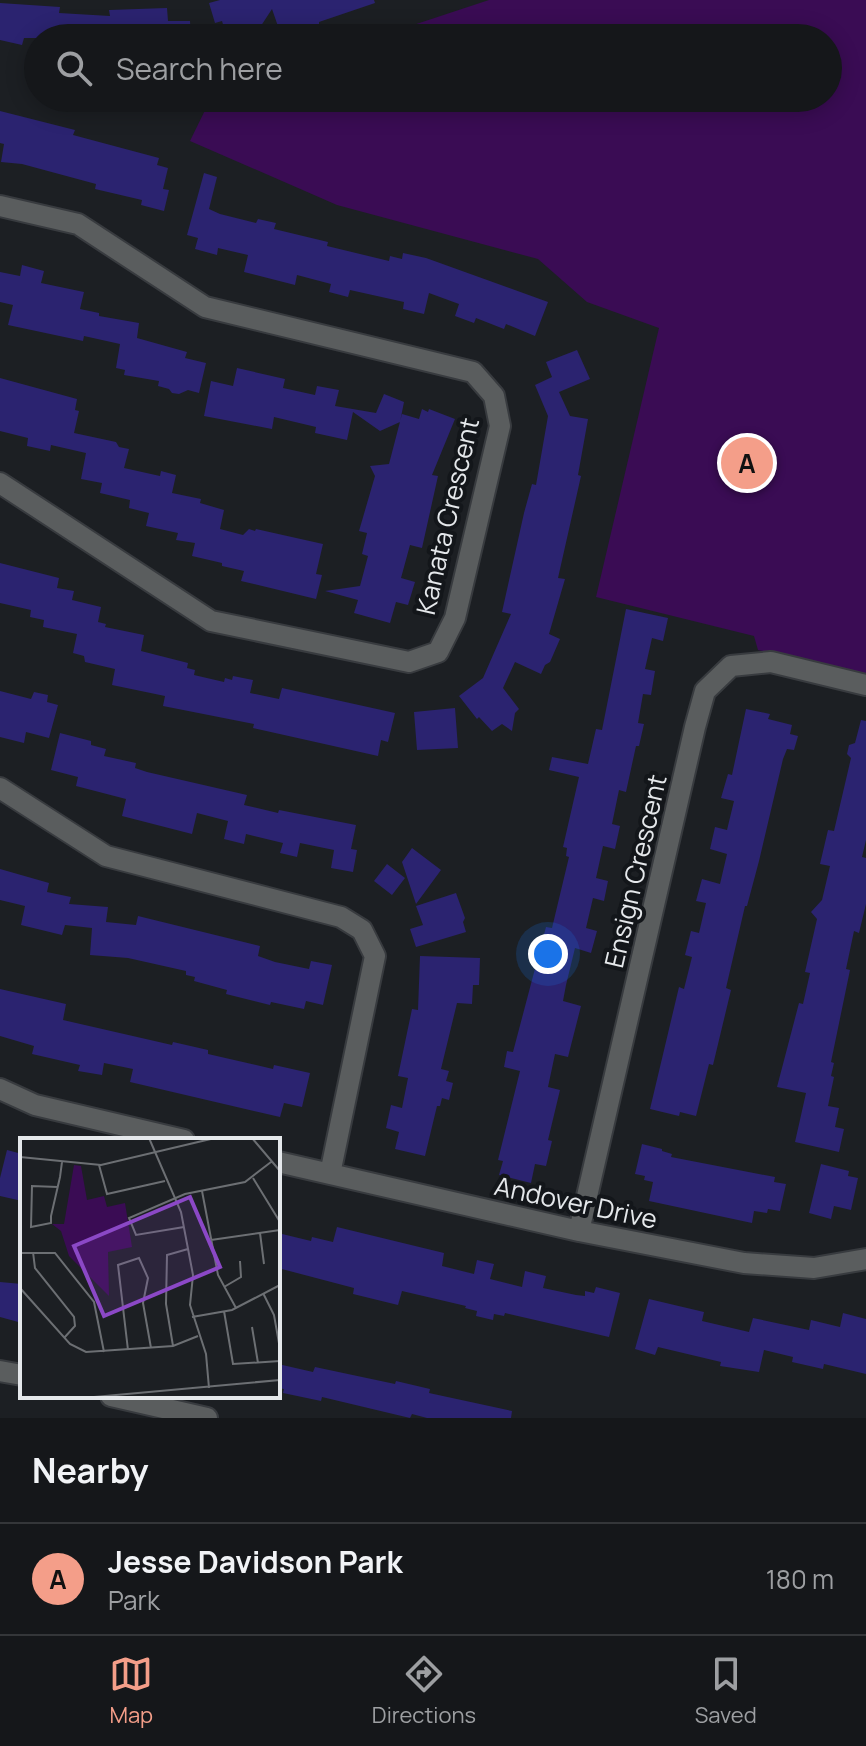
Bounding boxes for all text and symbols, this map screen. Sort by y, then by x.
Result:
search box [24,24,842,112]
icon: search [52,46,96,90]
text: Search here [116,48,283,89]
street label: Kanata Crescent [407,414,487,618]
pin: A [721,433,773,493]
street label: Ensign Crescent [595,771,675,971]
your location [528,934,568,974]
inset map [20,1138,280,1398]
street label: Andover Drive [491,1167,661,1237]
text: Nearby [32,1447,148,1493]
text: Jesse Davidson Park [108,1541,403,1582]
text: A [49,1561,67,1597]
text: 180 m [766,1561,834,1597]
text: Park [108,1582,160,1618]
tab: Map [109,1652,153,1730]
tab: Directions [372,1652,476,1730]
tab: Saved [695,1652,757,1730]

